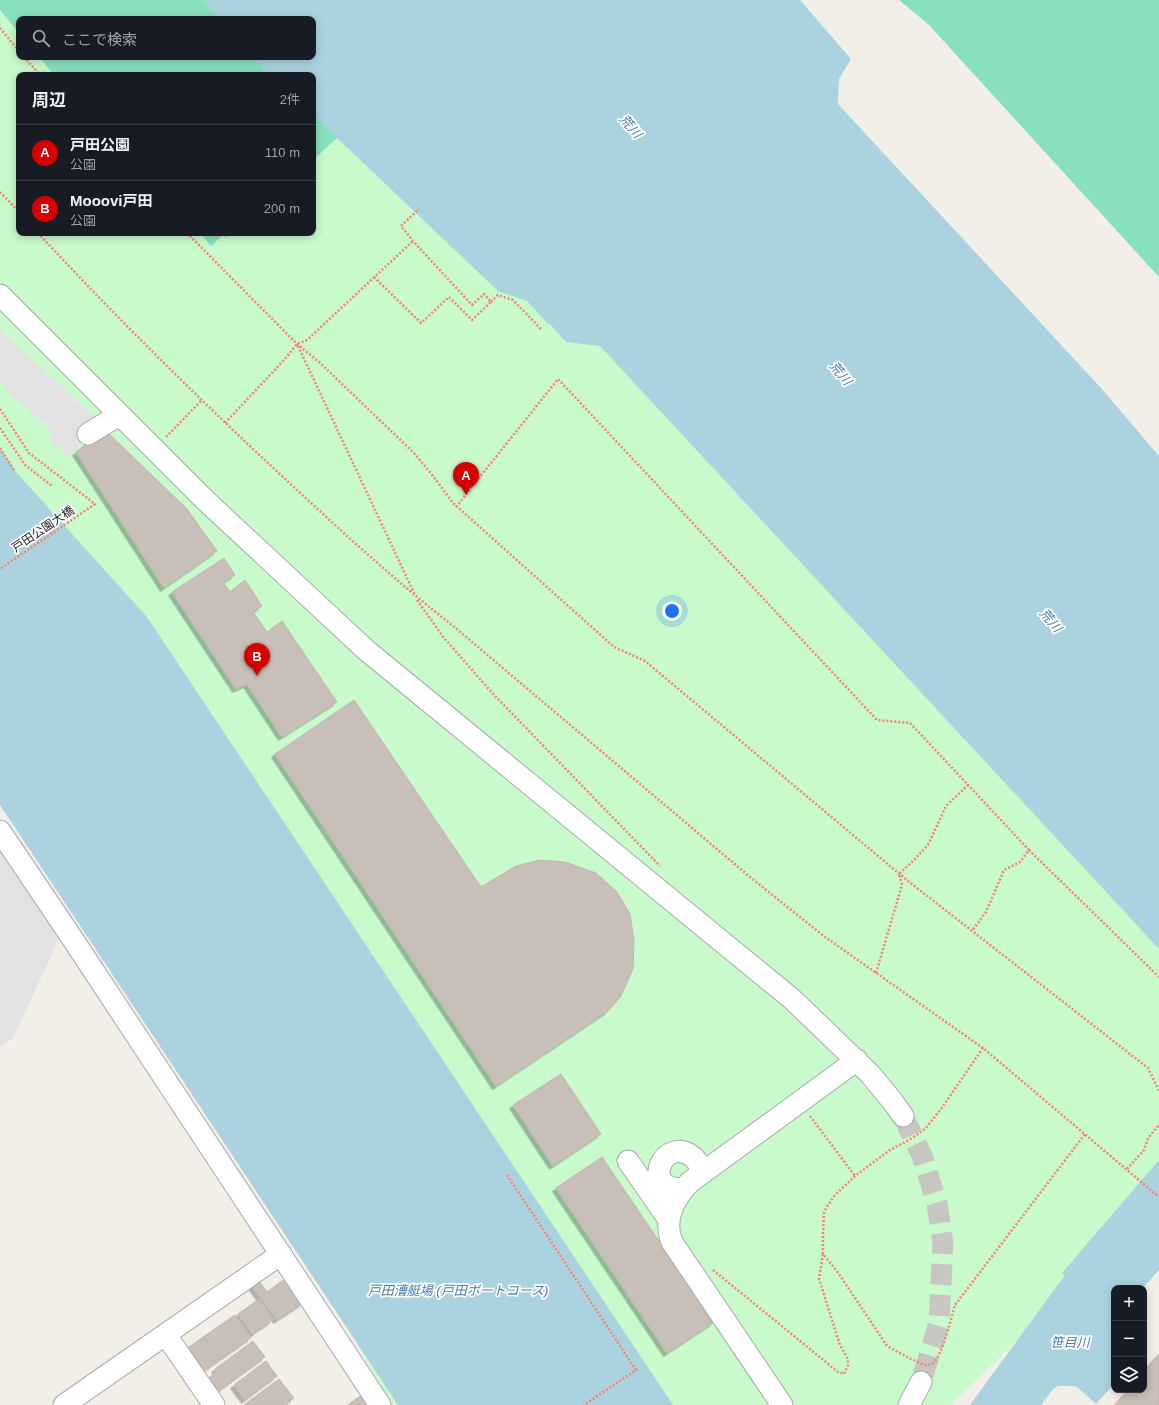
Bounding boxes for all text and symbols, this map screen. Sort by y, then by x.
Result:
search box [16,16,316,60]
icon: search [30,27,52,49]
text: ここで検索 [62,31,137,48]
text: 周辺 [32,91,66,110]
text: 2件 [280,92,300,107]
water label: 荒川 [617,112,646,143]
text: 戸田公園 [70,136,130,153]
text: A [40,145,50,160]
text: 110 m [265,145,300,160]
text: 公園 [70,157,96,172]
text: Mooovi戸田 [70,192,153,209]
text: B [40,201,50,216]
text: 200 m [264,201,300,216]
text: 公園 [70,213,96,228]
water label: 荒川 [827,359,856,390]
pin: A [453,462,479,495]
street label: 戸田公園大橋 [9,503,77,555]
your location [662,601,682,621]
water label: 荒川 [1037,606,1066,637]
pin: B [244,643,270,676]
water label: 戸田漕艇場 (戸田ボートコース) [368,1283,548,1298]
map controls [1111,1285,1147,1393]
button: + [1111,1285,1147,1321]
button: − [1111,1321,1147,1357]
water label: 笹目川 [1050,1335,1091,1350]
button: layers [1111,1357,1147,1393]

